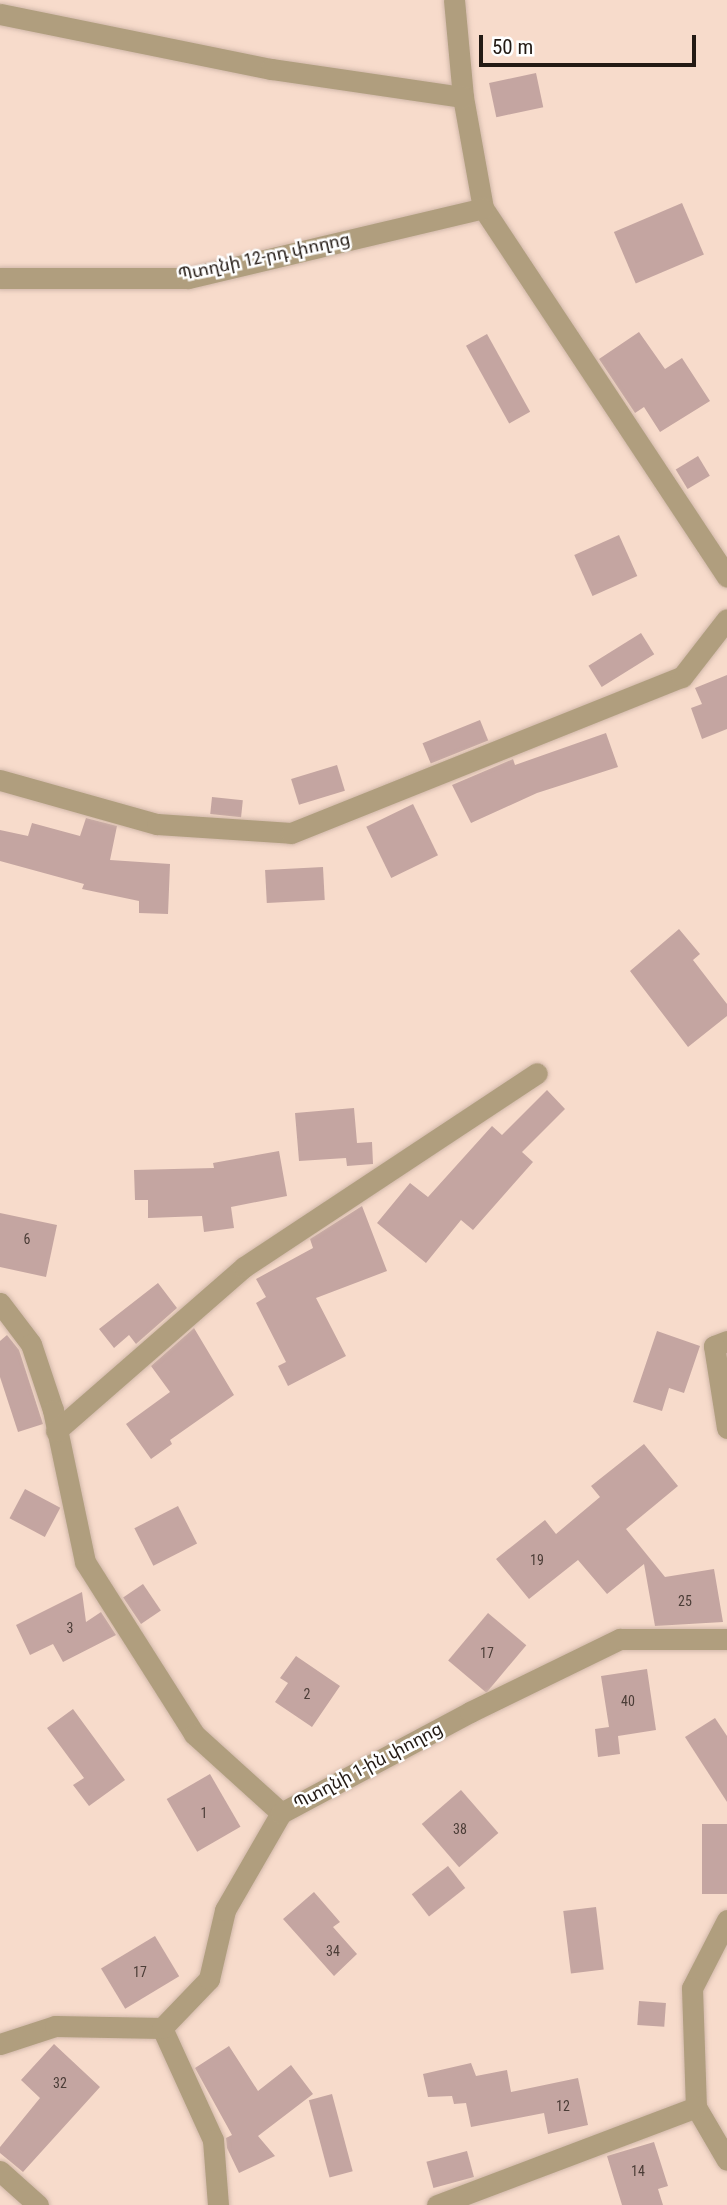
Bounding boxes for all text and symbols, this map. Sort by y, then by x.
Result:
scale bar [482,21,699,65]
text: 50 m [492,35,533,59]
street label: Պտղնի 12-րդ փողոց [176,228,352,286]
house number: 6 [24,1231,30,1247]
house number: 19 [530,1552,544,1568]
house number: 25 [678,1593,692,1609]
house number: 3 [67,1620,73,1636]
house number: 17 [480,1645,494,1661]
house number: 2 [304,1686,310,1702]
house number: 40 [621,1693,635,1709]
street label: Պտղնի 1-ին փողոց [290,1718,446,1814]
house number: 1 [201,1805,207,1821]
house number: 38 [453,1821,467,1837]
house number: 34 [326,1943,340,1959]
house number: 17 [133,1964,147,1980]
house number: 32 [53,2075,67,2091]
house number: 12 [556,2098,570,2114]
house number: 14 [631,2163,645,2179]

